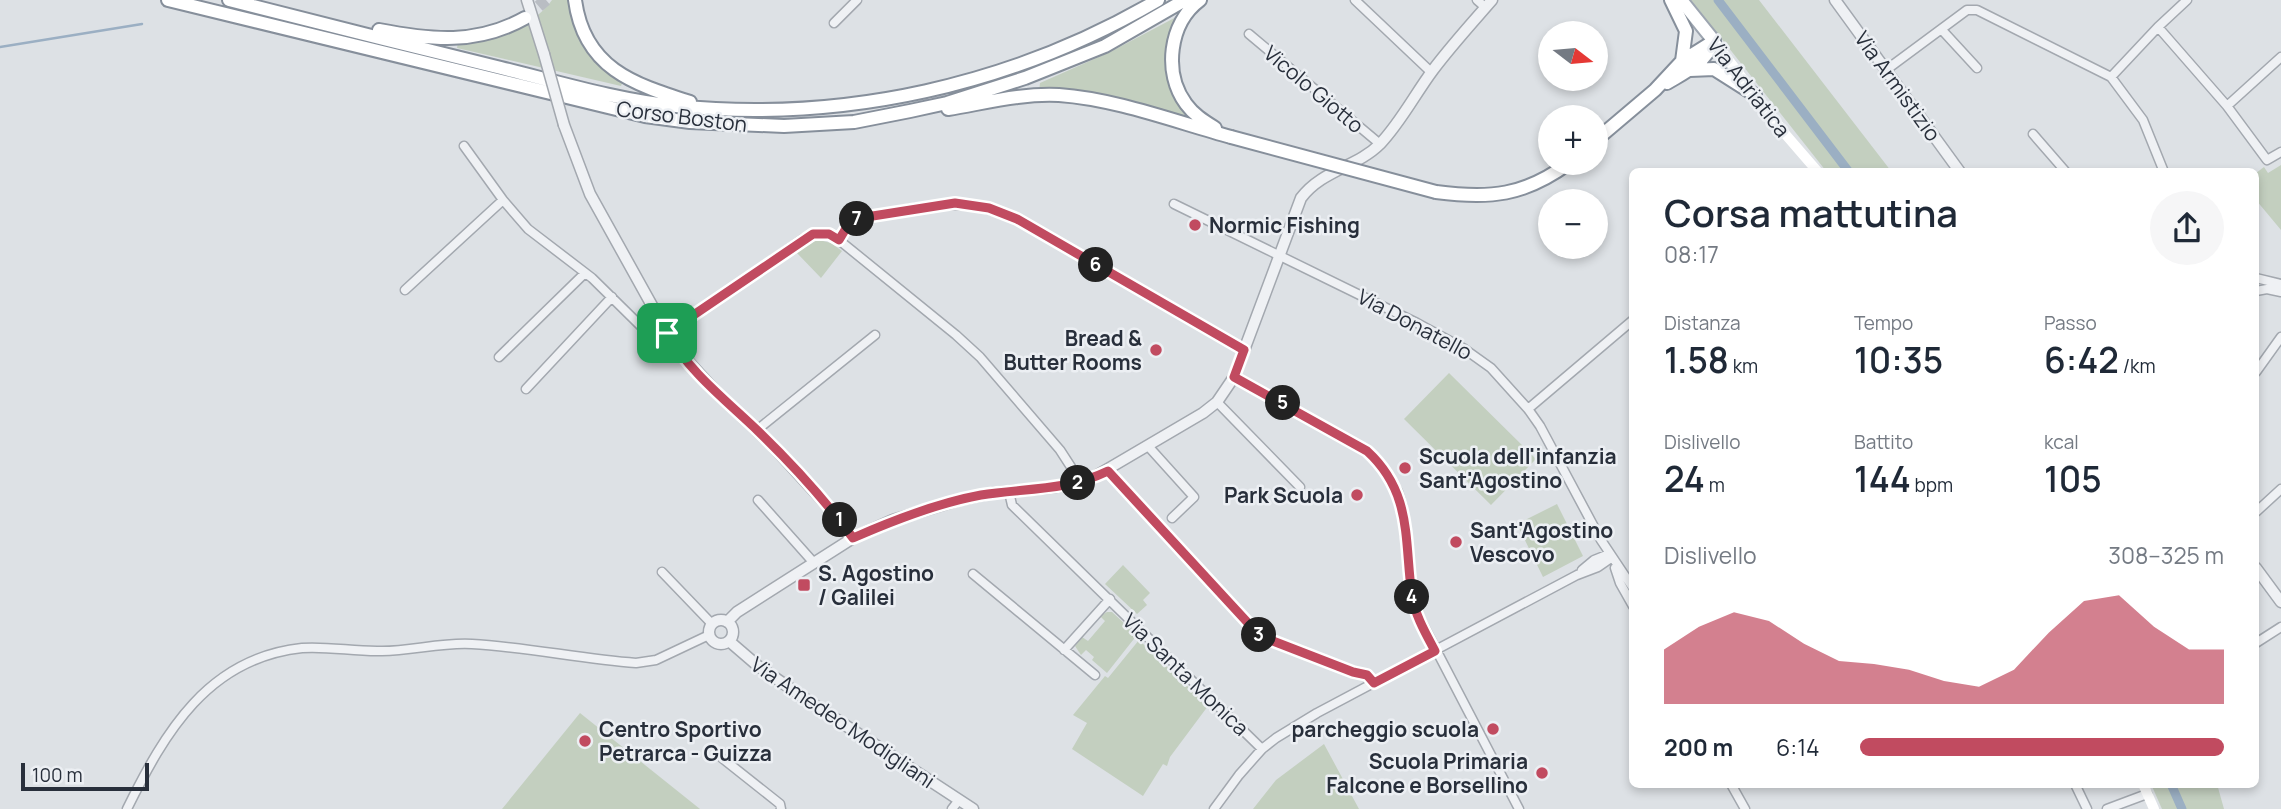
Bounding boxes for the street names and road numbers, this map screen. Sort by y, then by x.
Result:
street label: Via Armistizio [1849,25,1947,147]
street label: Via Adriatica [1701,31,1797,143]
street label: Vicolo Giotto [1258,39,1370,139]
street label: Corso Boston [615,94,749,138]
street label: Via Donatello [1353,282,1477,366]
street label: Via Santa Monica [1117,607,1255,741]
street label: Via Amedeo Modigliani [745,650,941,794]

